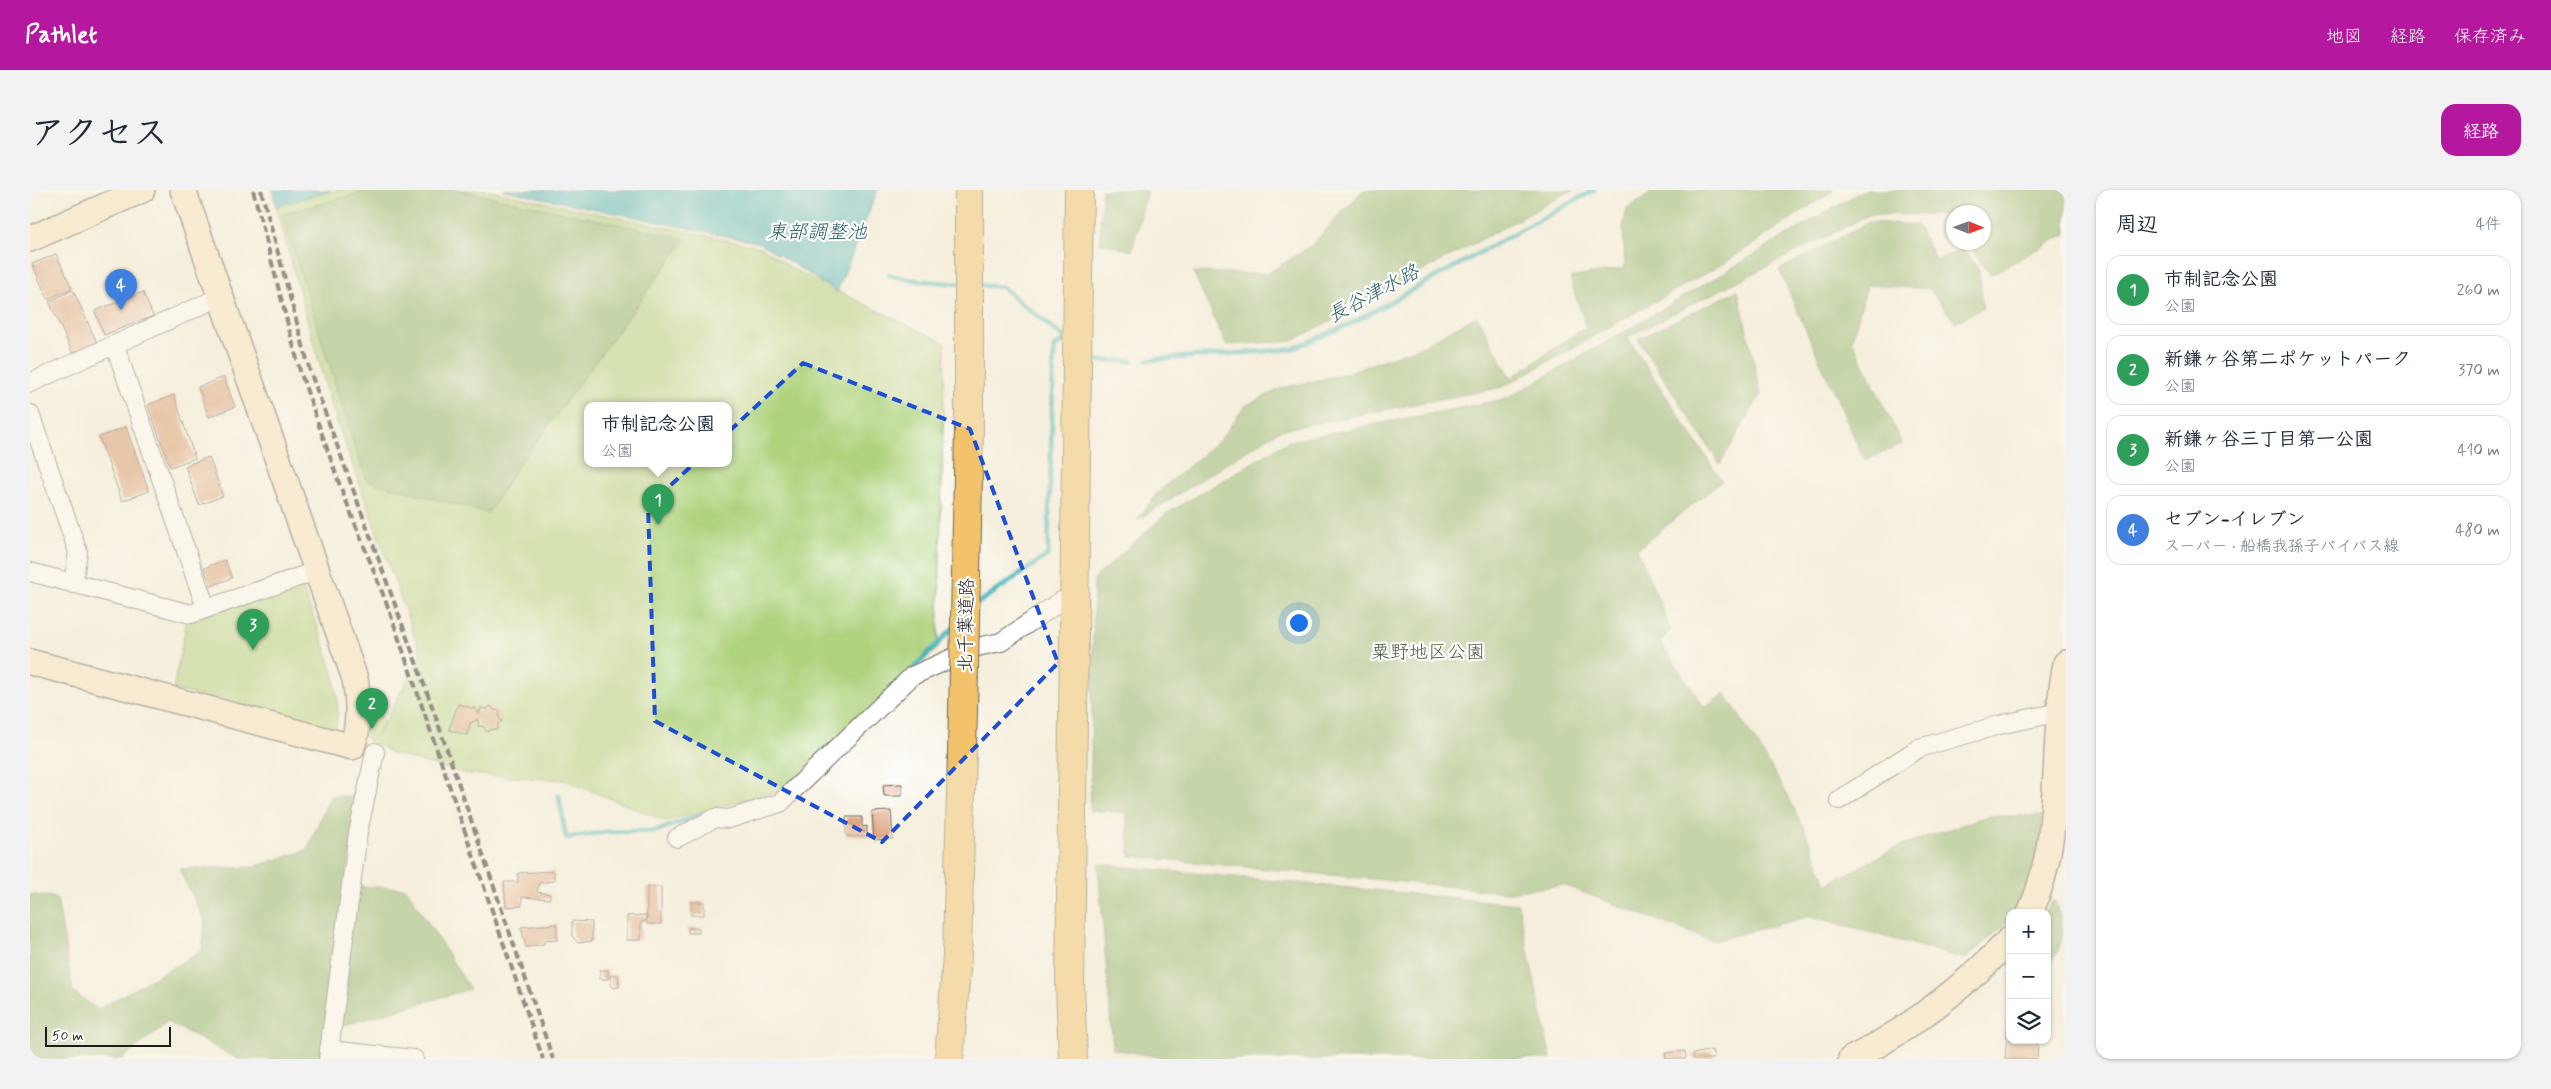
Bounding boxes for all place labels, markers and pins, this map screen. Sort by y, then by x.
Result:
pin: 4 [105,269,137,310]
pin: 1 [642,484,674,525]
pin: 3 [237,609,269,650]
pin: 2 [356,688,388,729]

